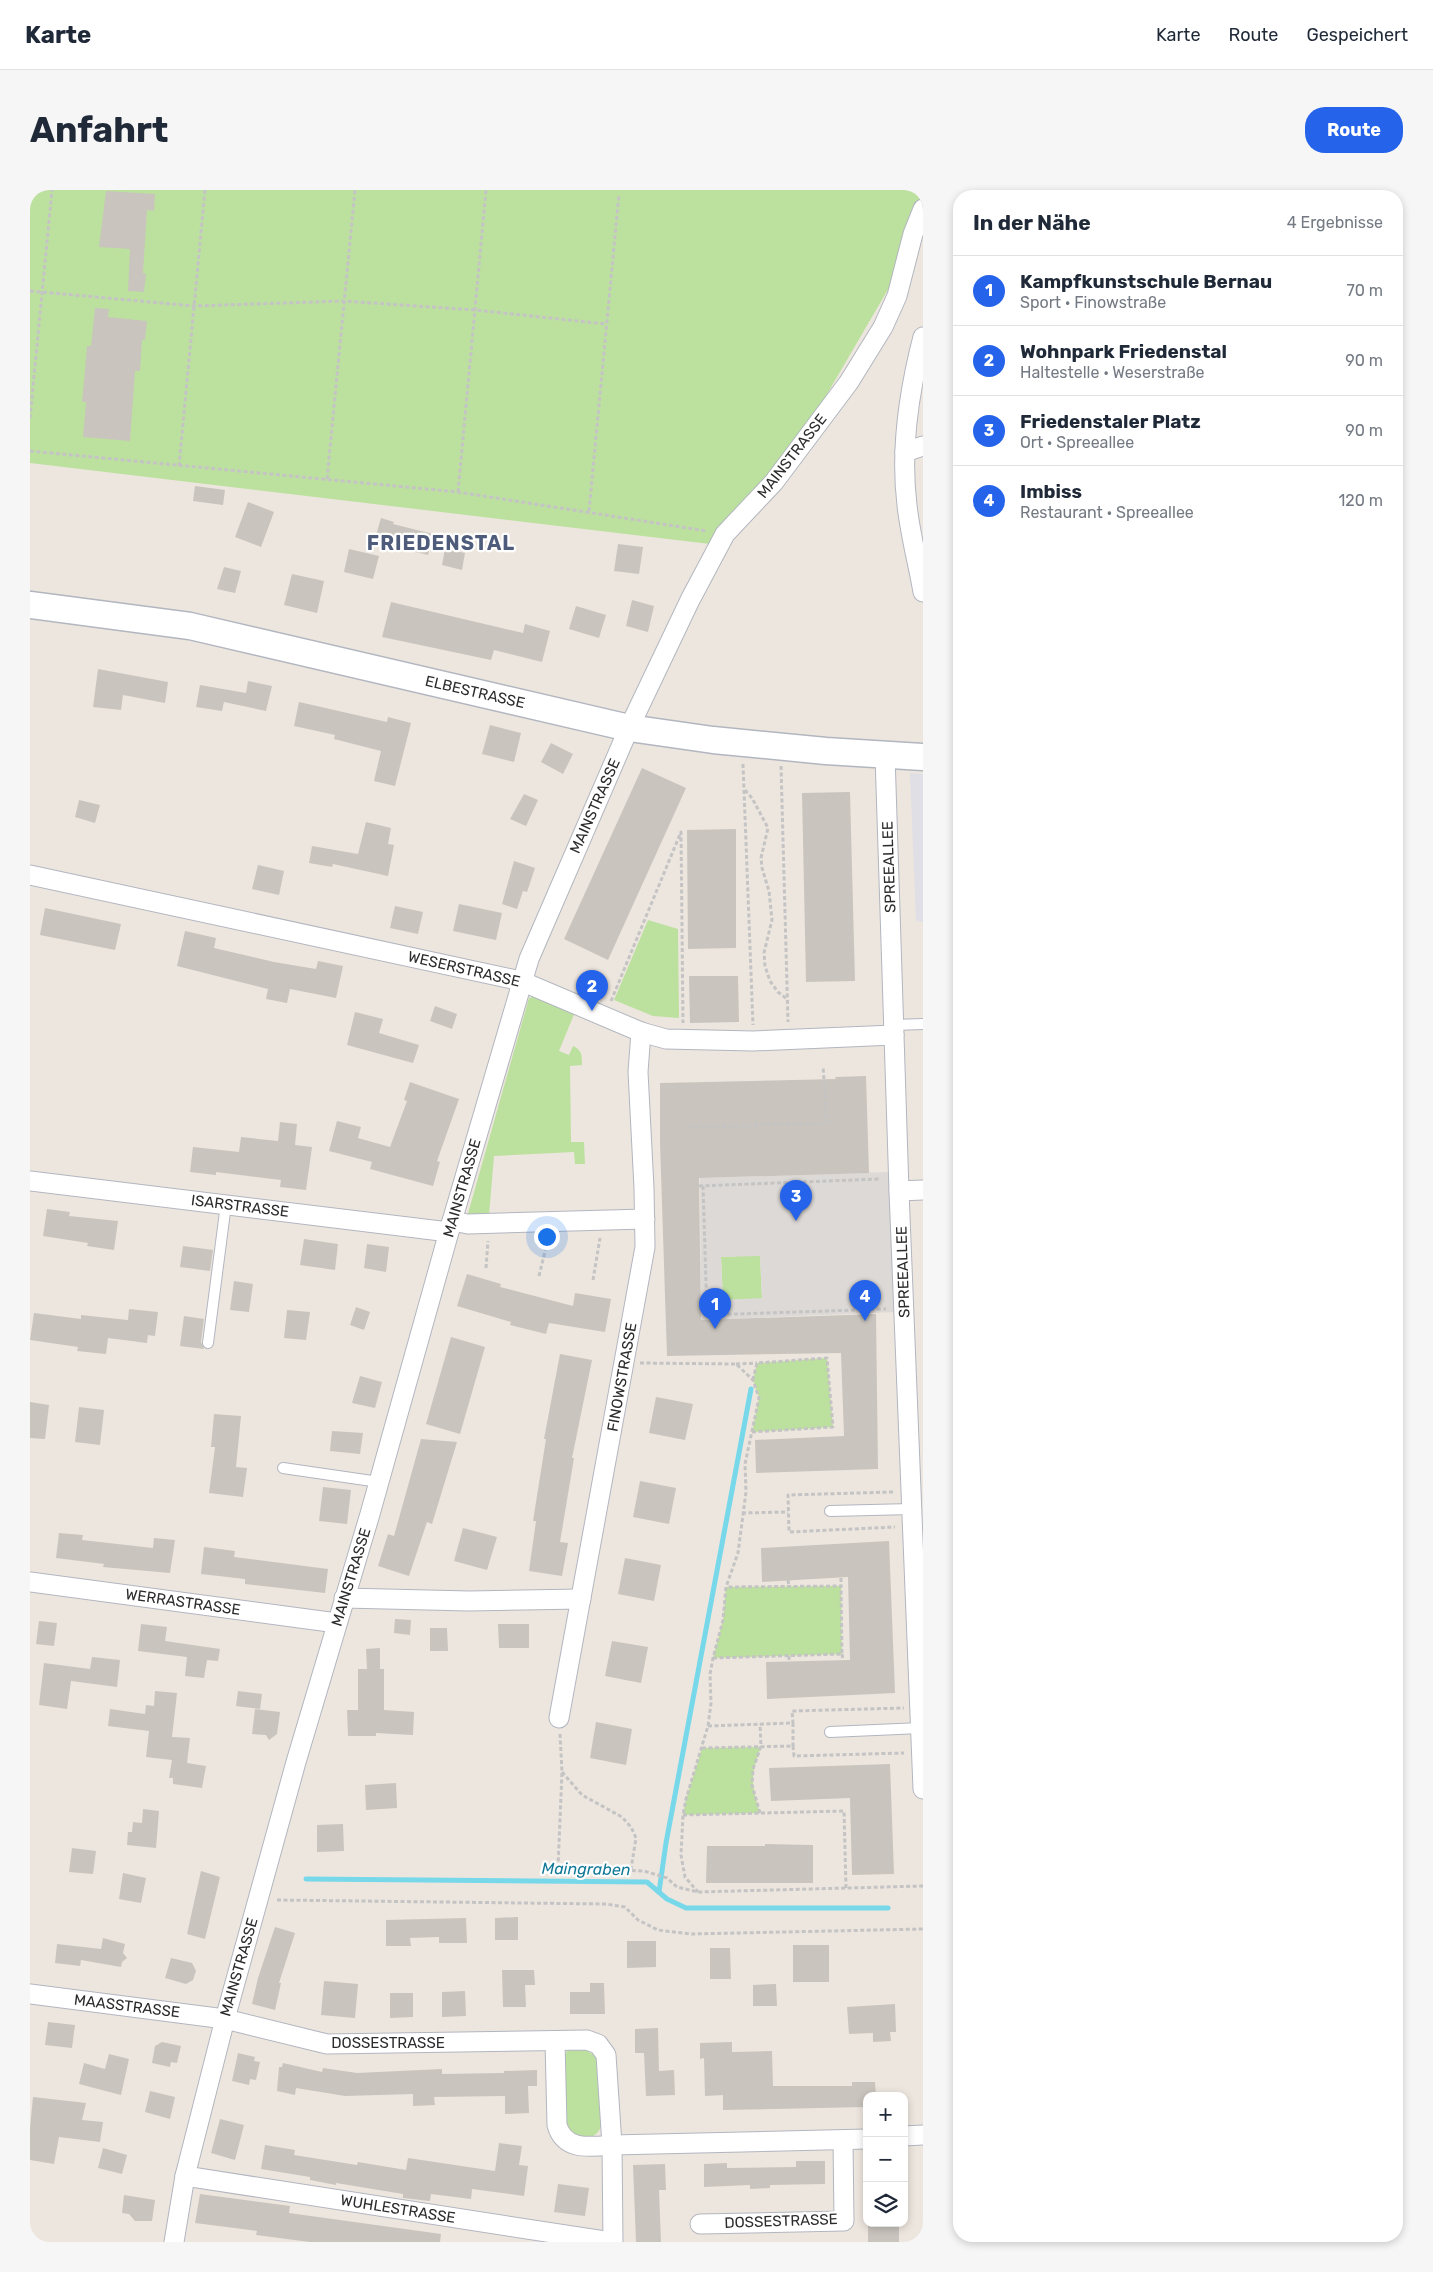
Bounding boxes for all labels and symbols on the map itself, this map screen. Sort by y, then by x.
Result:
street label: MAINSTRASSE [754,410,830,502]
district label: FRIEDENSTAL [367,531,515,555]
street label: ELBESTRASSE [423,672,527,712]
street label: MAINSTRASSE [566,756,624,856]
street label: SPREEALLEE [878,821,900,913]
street label: WESERSTRASSE [406,947,522,991]
pin: 2 [576,970,608,1011]
street label: MAINSTRASSE [439,1137,485,1239]
pin: 3 [780,1180,812,1221]
street label: ISARSTRASSE [190,1191,290,1221]
your location [534,1224,560,1250]
street label: SPREEALLEE [892,1226,914,1318]
pin: 4 [849,1280,881,1321]
pin: 1 [699,1288,731,1329]
street label: FINOWSTRASSE [604,1321,640,1433]
street label: MAINSTRASSE [328,1526,374,1628]
street label: WERRASTRASSE [124,1585,242,1619]
water label: Maingraben [541,1859,631,1879]
street label: MAINSTRASSE [216,1916,262,2018]
street label: MAASSTRASSE [73,1991,181,2021]
street label: DOSSESTRASSE [331,2034,445,2052]
street label: WUHLESTRASSE [339,2191,457,2227]
street label: DOSSESTRASSE [724,2210,838,2232]

